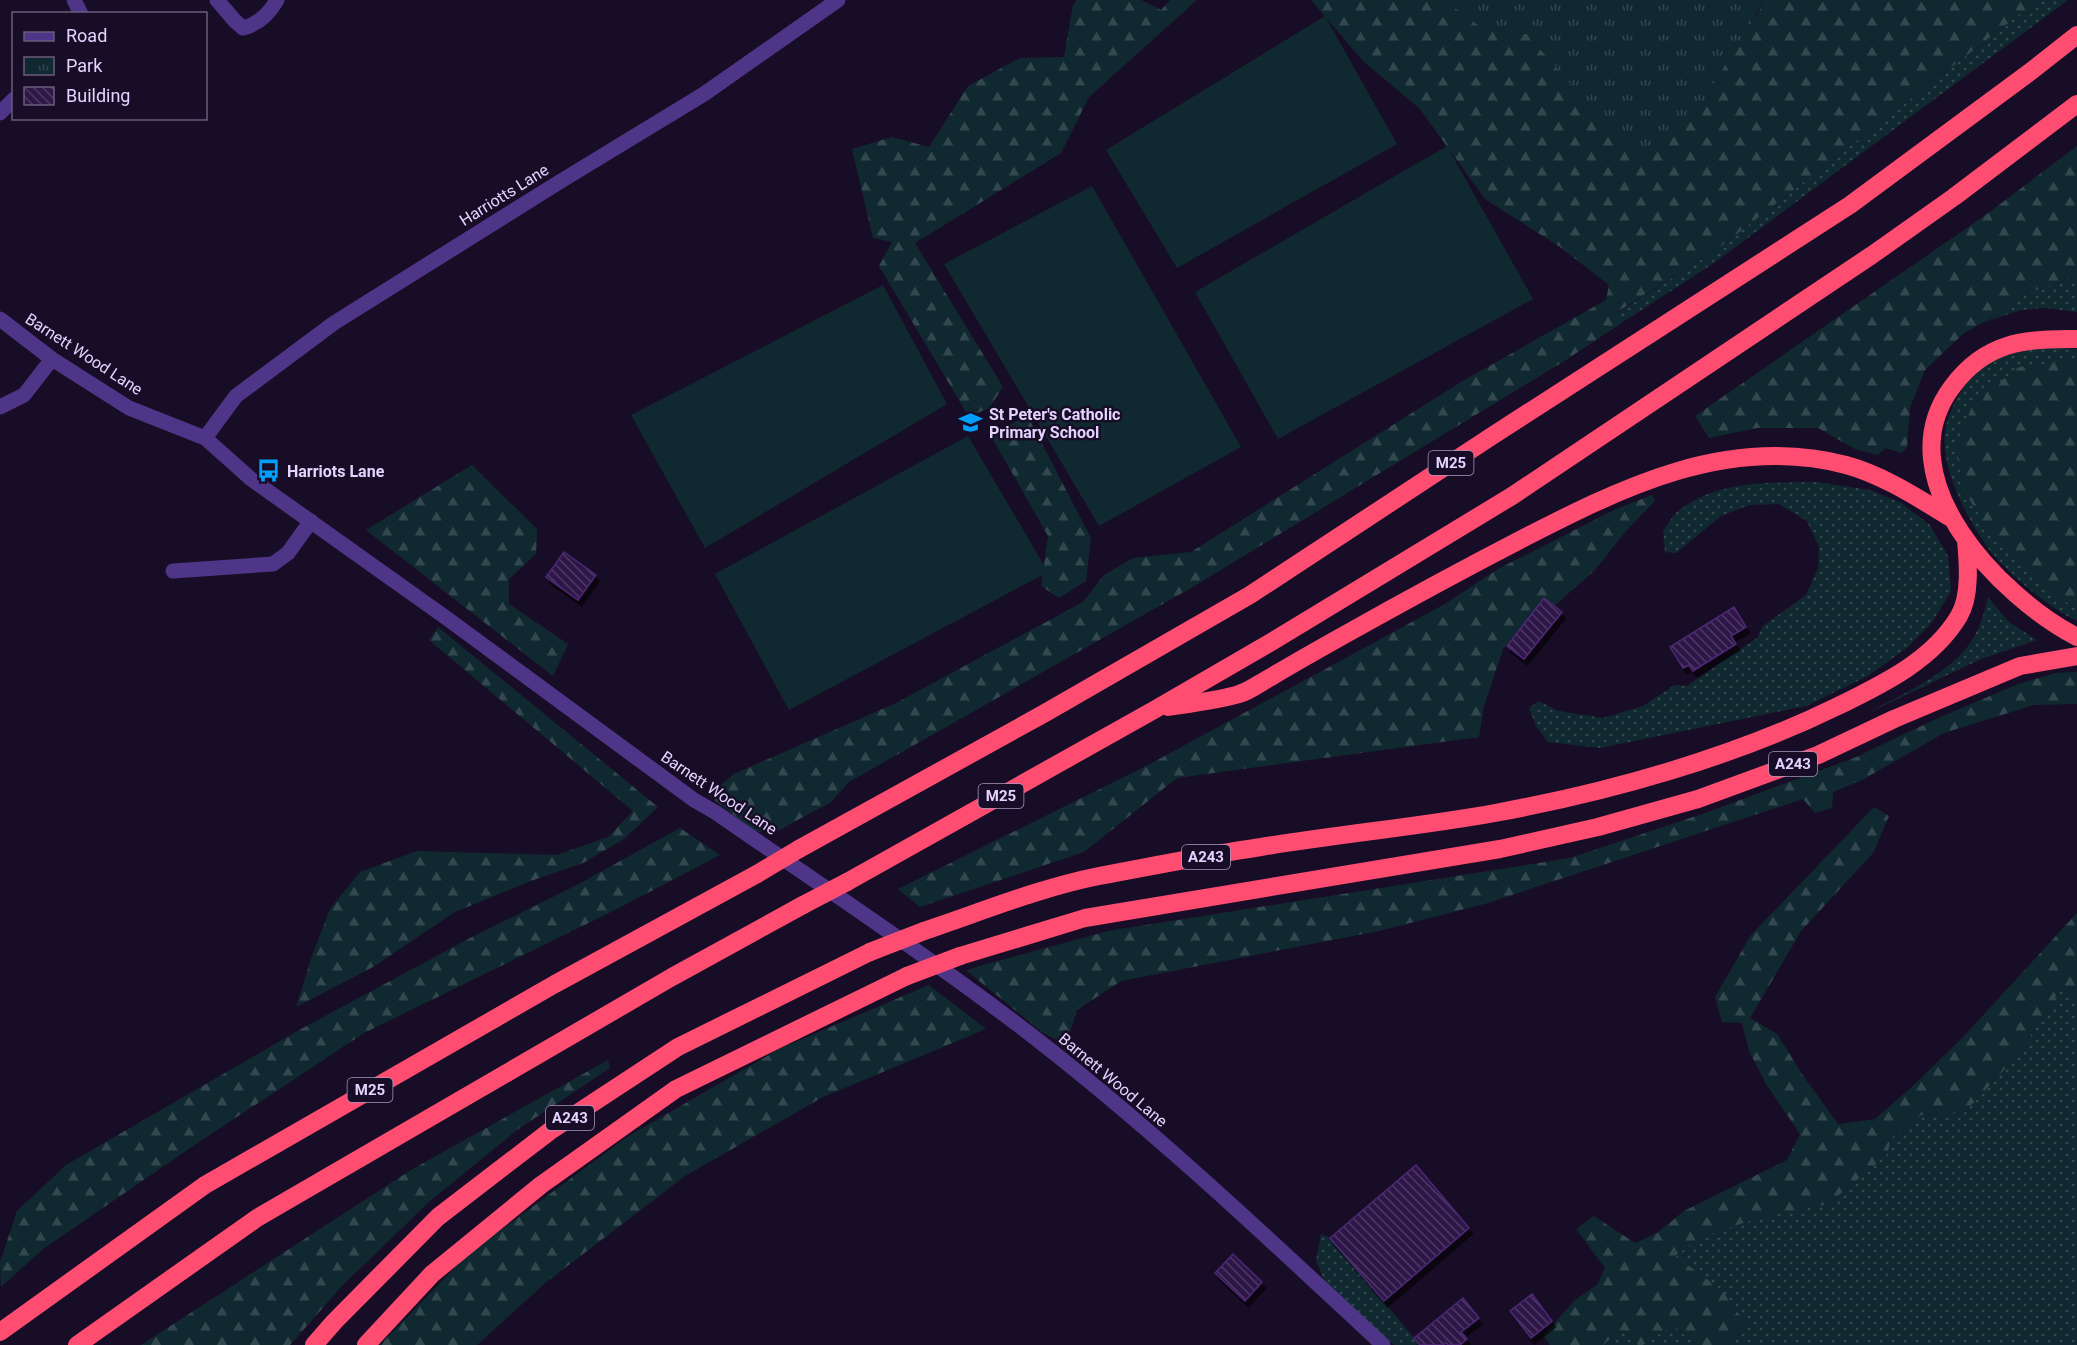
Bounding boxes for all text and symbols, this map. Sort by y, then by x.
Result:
legend [12,12,207,120]
text: Road [66,25,107,46]
text: Park [66,55,103,76]
text: Building [66,85,130,106]
street label: Harriotts Lane [456,160,552,230]
street label: Barnett Wood Lane [22,309,146,399]
place label: St Peter's Catholic Primary School [989,405,1120,442]
school or university icon: St Peter's Catholic Primary School [958,410,984,436]
road number: M25 [1428,451,1474,475]
bus stop icon: Harriots Lane [256,458,282,484]
place label: Harriots Lane [287,462,385,481]
street label: Barnett Wood Lane [657,747,781,839]
road number: A243 [1769,752,1817,776]
road number: M25 [978,784,1024,808]
road number: A243 [1182,845,1230,869]
street label: Barnett Wood Lane [1055,1029,1171,1131]
road number: M25 [348,1078,392,1102]
road number: A243 [546,1106,594,1130]

